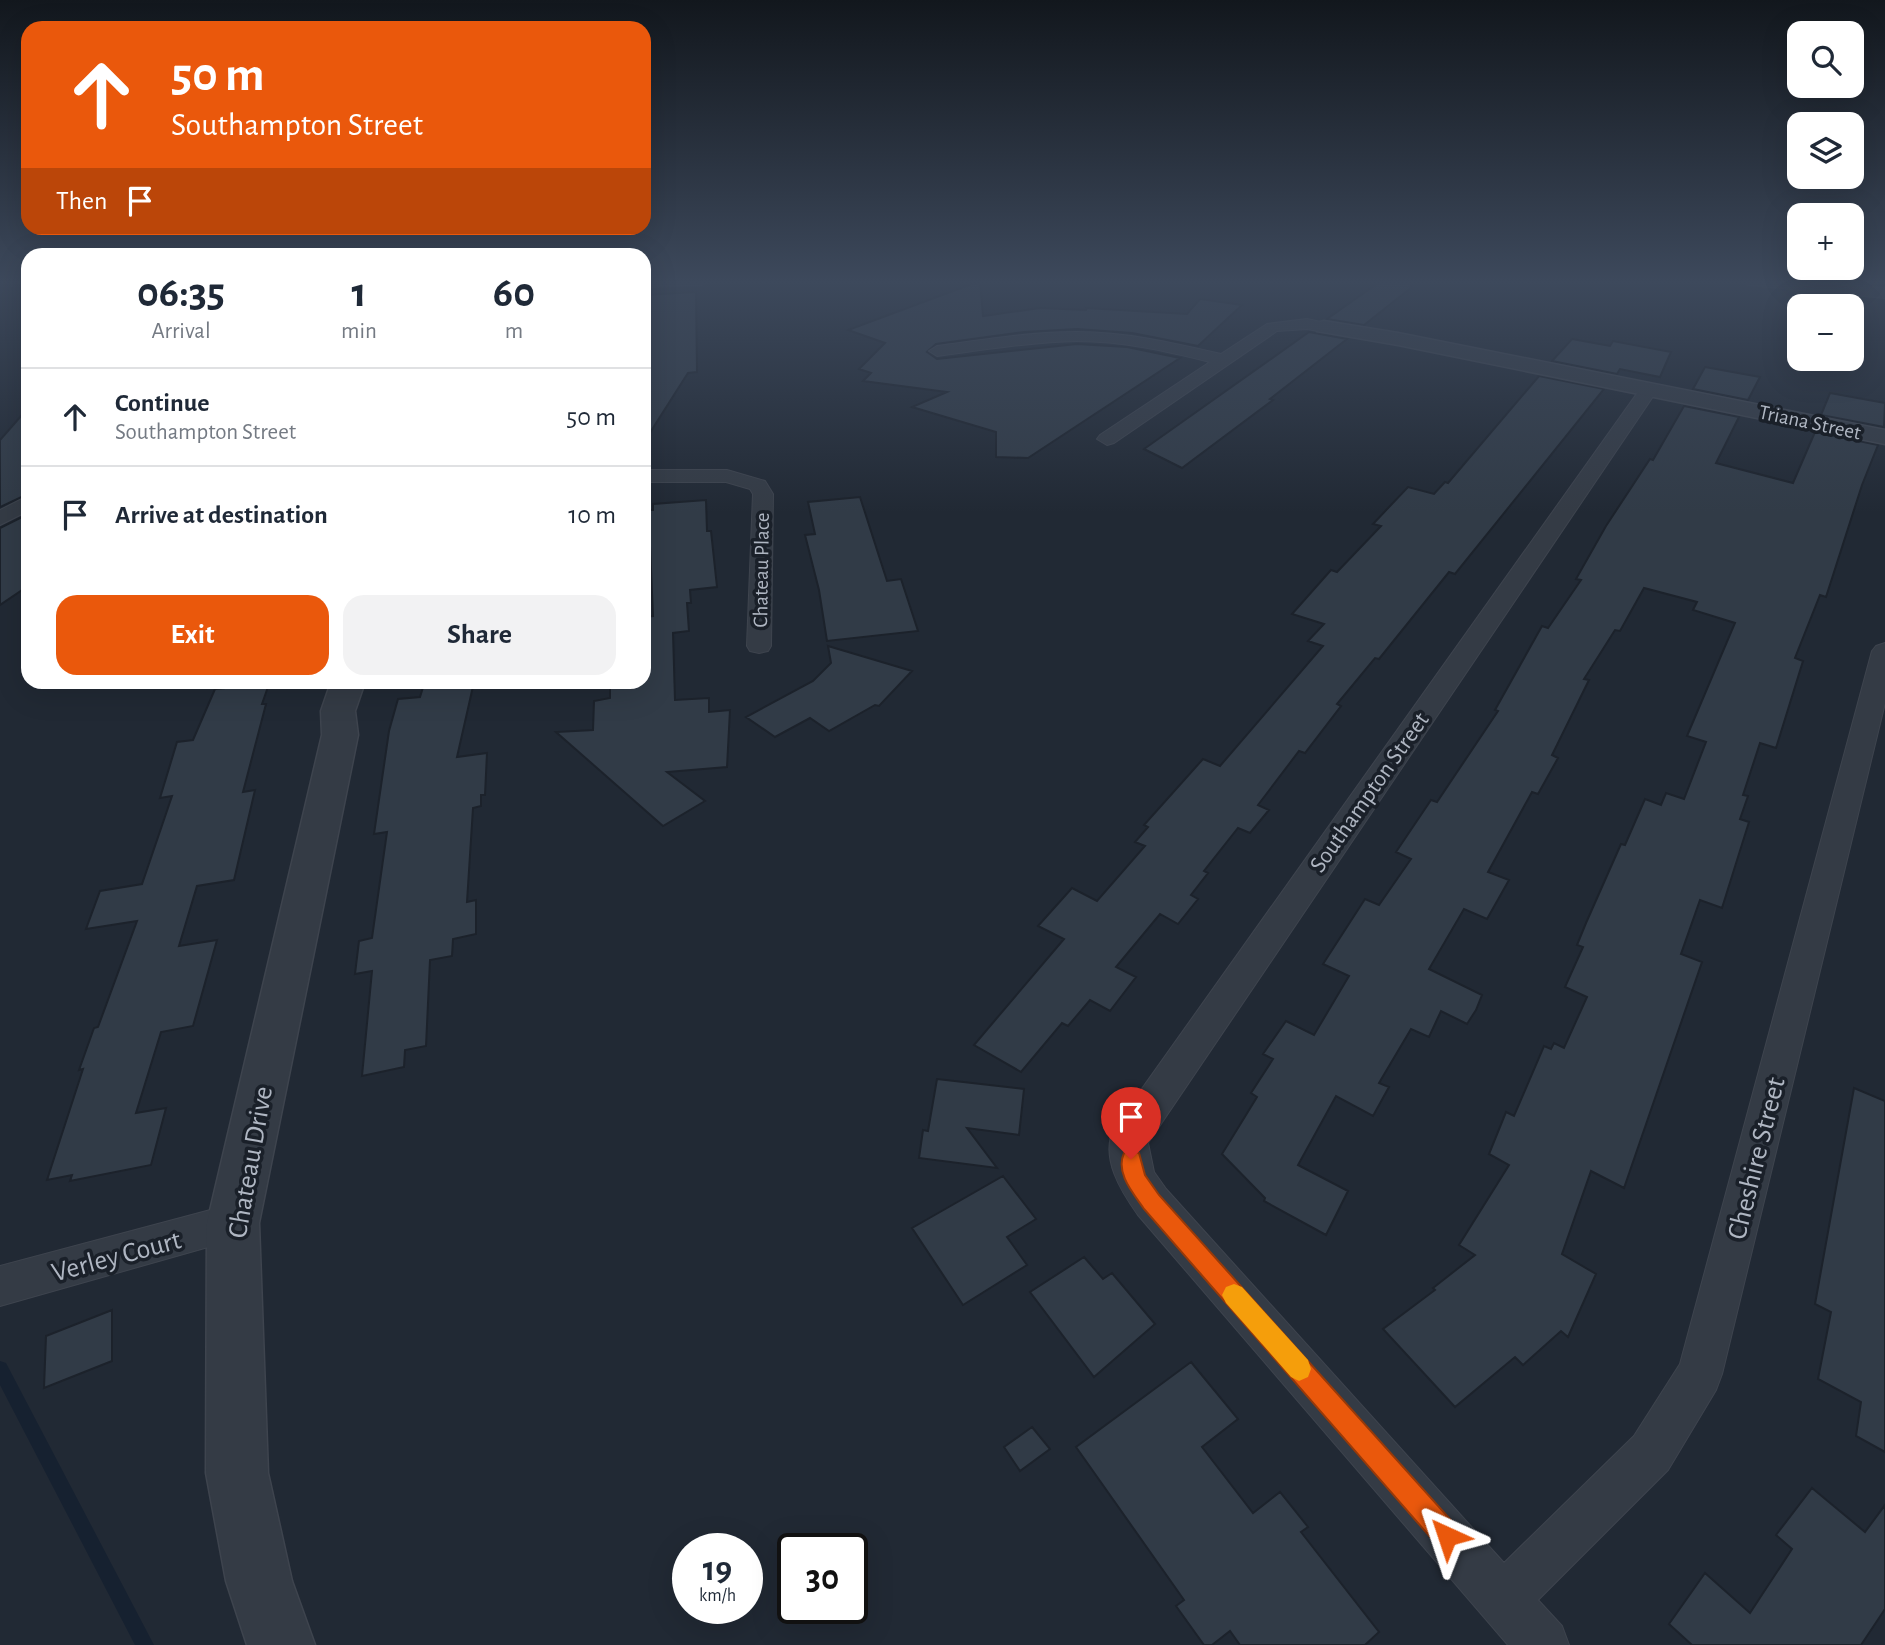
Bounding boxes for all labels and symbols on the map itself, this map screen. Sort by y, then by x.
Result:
street label: Triana Street [1757,401,1863,444]
street label: Chateau Place [750,512,773,628]
street label: Southampton Street [1306,708,1434,877]
street label: Cheshire Street [1723,1074,1791,1242]
street label: Chateau Drive [224,1084,278,1240]
pin [1101,1087,1161,1159]
street label: Verley Court [49,1226,184,1288]
position arrow [1410,1499,1484,1573]
speed limit sign: 30 [777,1533,868,1624]

